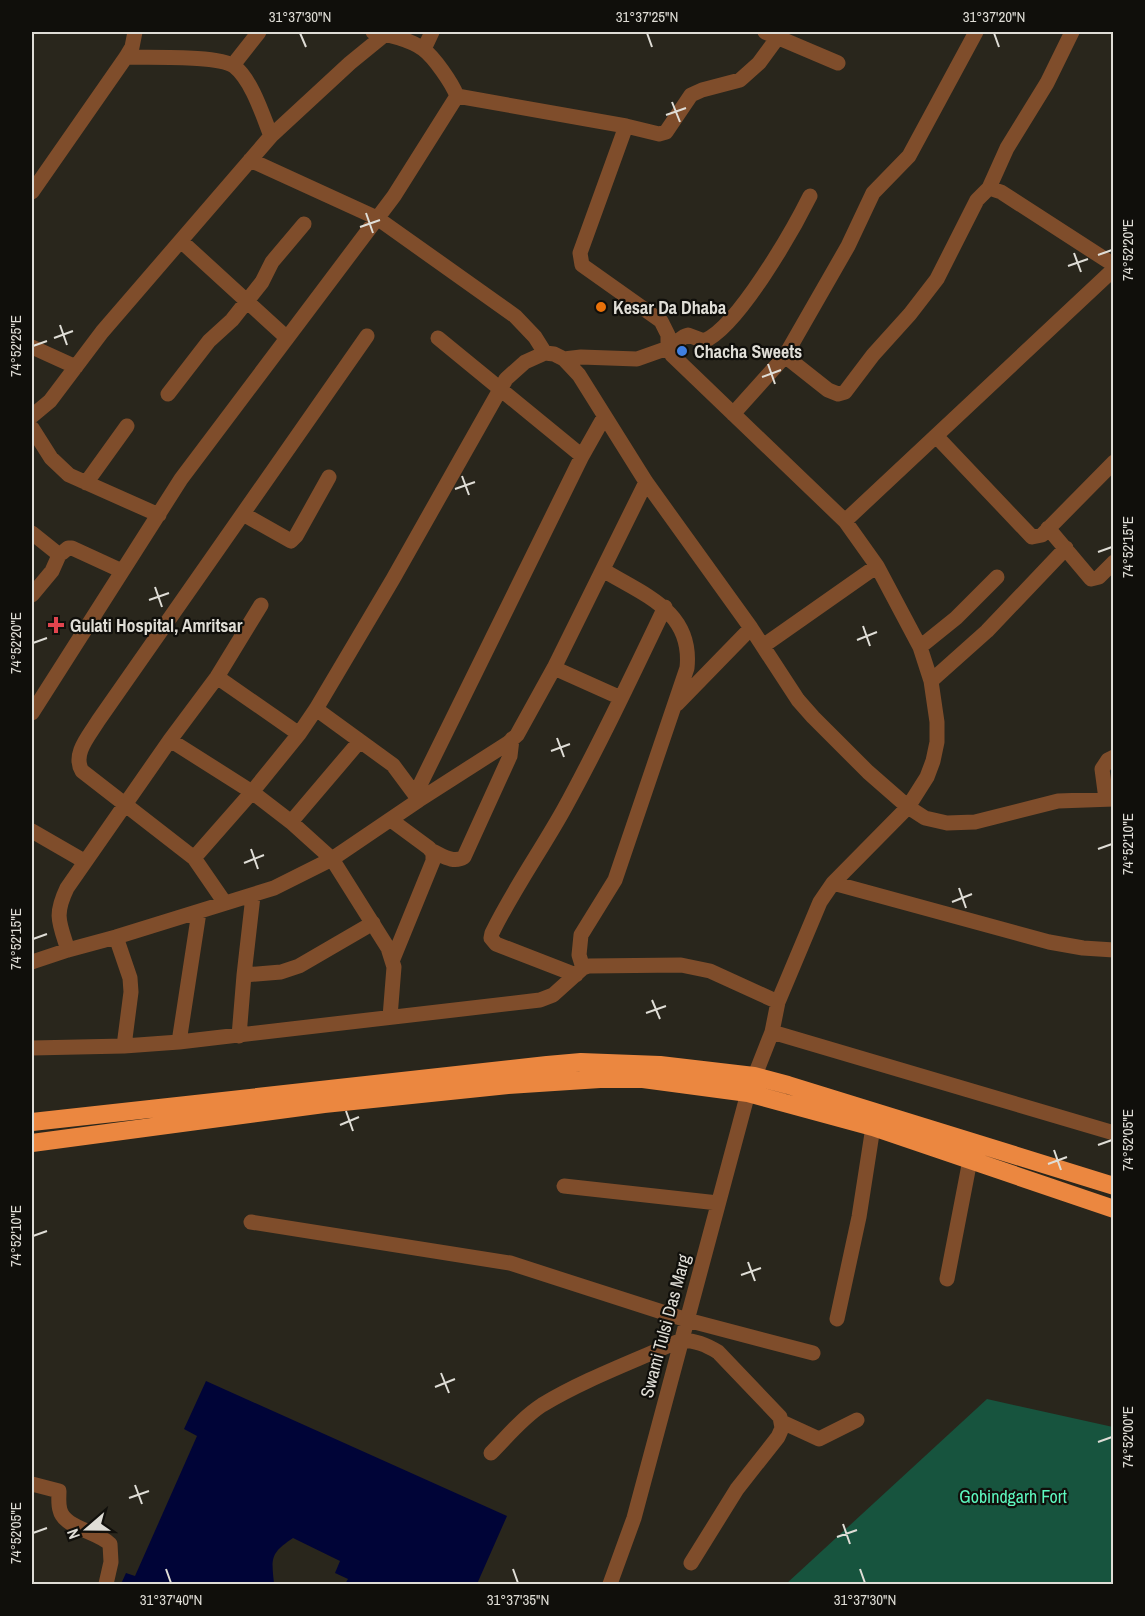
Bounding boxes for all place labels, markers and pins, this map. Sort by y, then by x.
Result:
place label: Kesar Da Dhaba [613,295,727,320]
marker: Kesar Da Dhaba [594,300,608,314]
place label: Chacha Sweets [694,339,802,364]
marker: Chacha Sweets [675,344,689,358]
place label: Gulati Hospital, Amritsar [70,613,243,638]
marker: Gulati Hospital, Amritsar [47,616,65,634]

